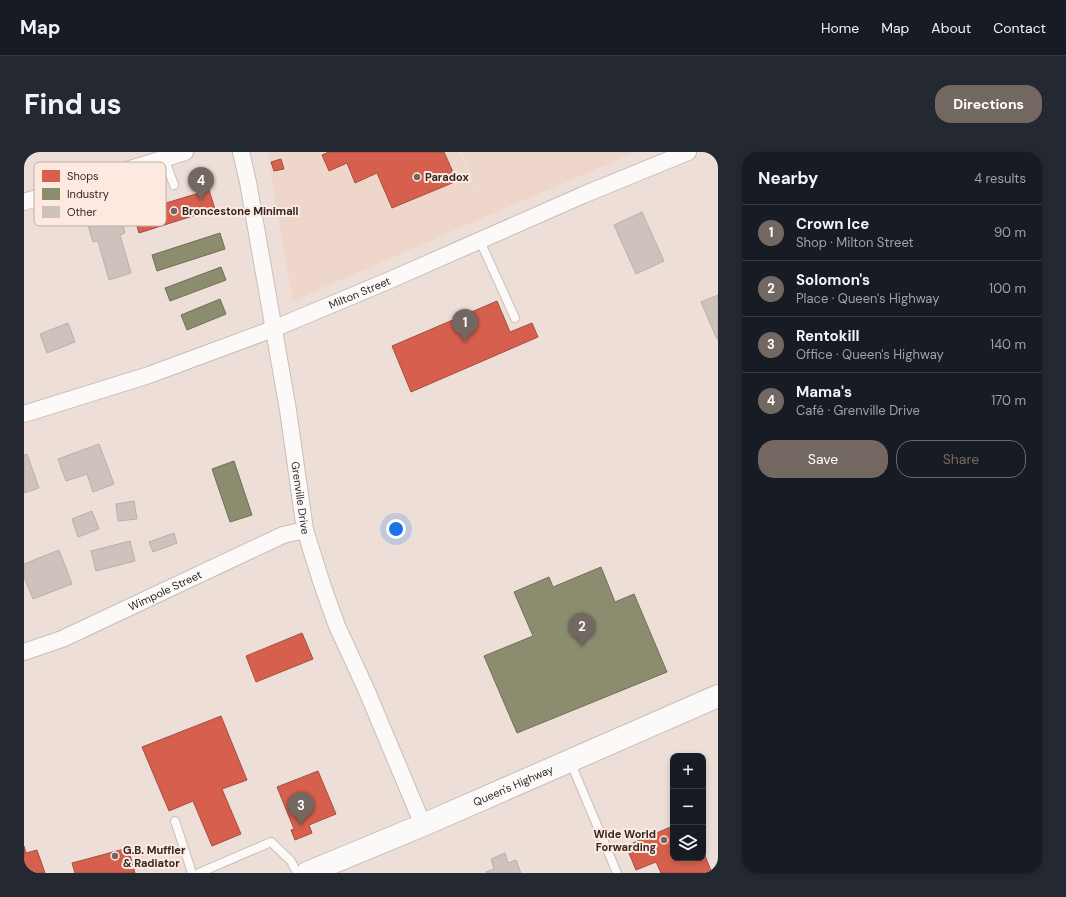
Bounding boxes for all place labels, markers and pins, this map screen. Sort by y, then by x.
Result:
pin: 4 [188,167,214,200]
place label: Paradox [425,170,469,184]
marker: Paradox [412,172,422,182]
place label: Broncestone Minimall [182,204,299,218]
marker: Broncestone Minimall [169,206,179,216]
pin: 1 [452,309,478,342]
pin: 2 [569,613,595,646]
pin: 3 [288,792,314,825]
place label: Wide World Forwarding [593,827,656,854]
marker: Wide World Forwarding [659,835,669,845]
place label: G.B. Muffler & Radiator [123,843,186,870]
marker: G.B. Muffler & Radiator [110,851,120,861]

